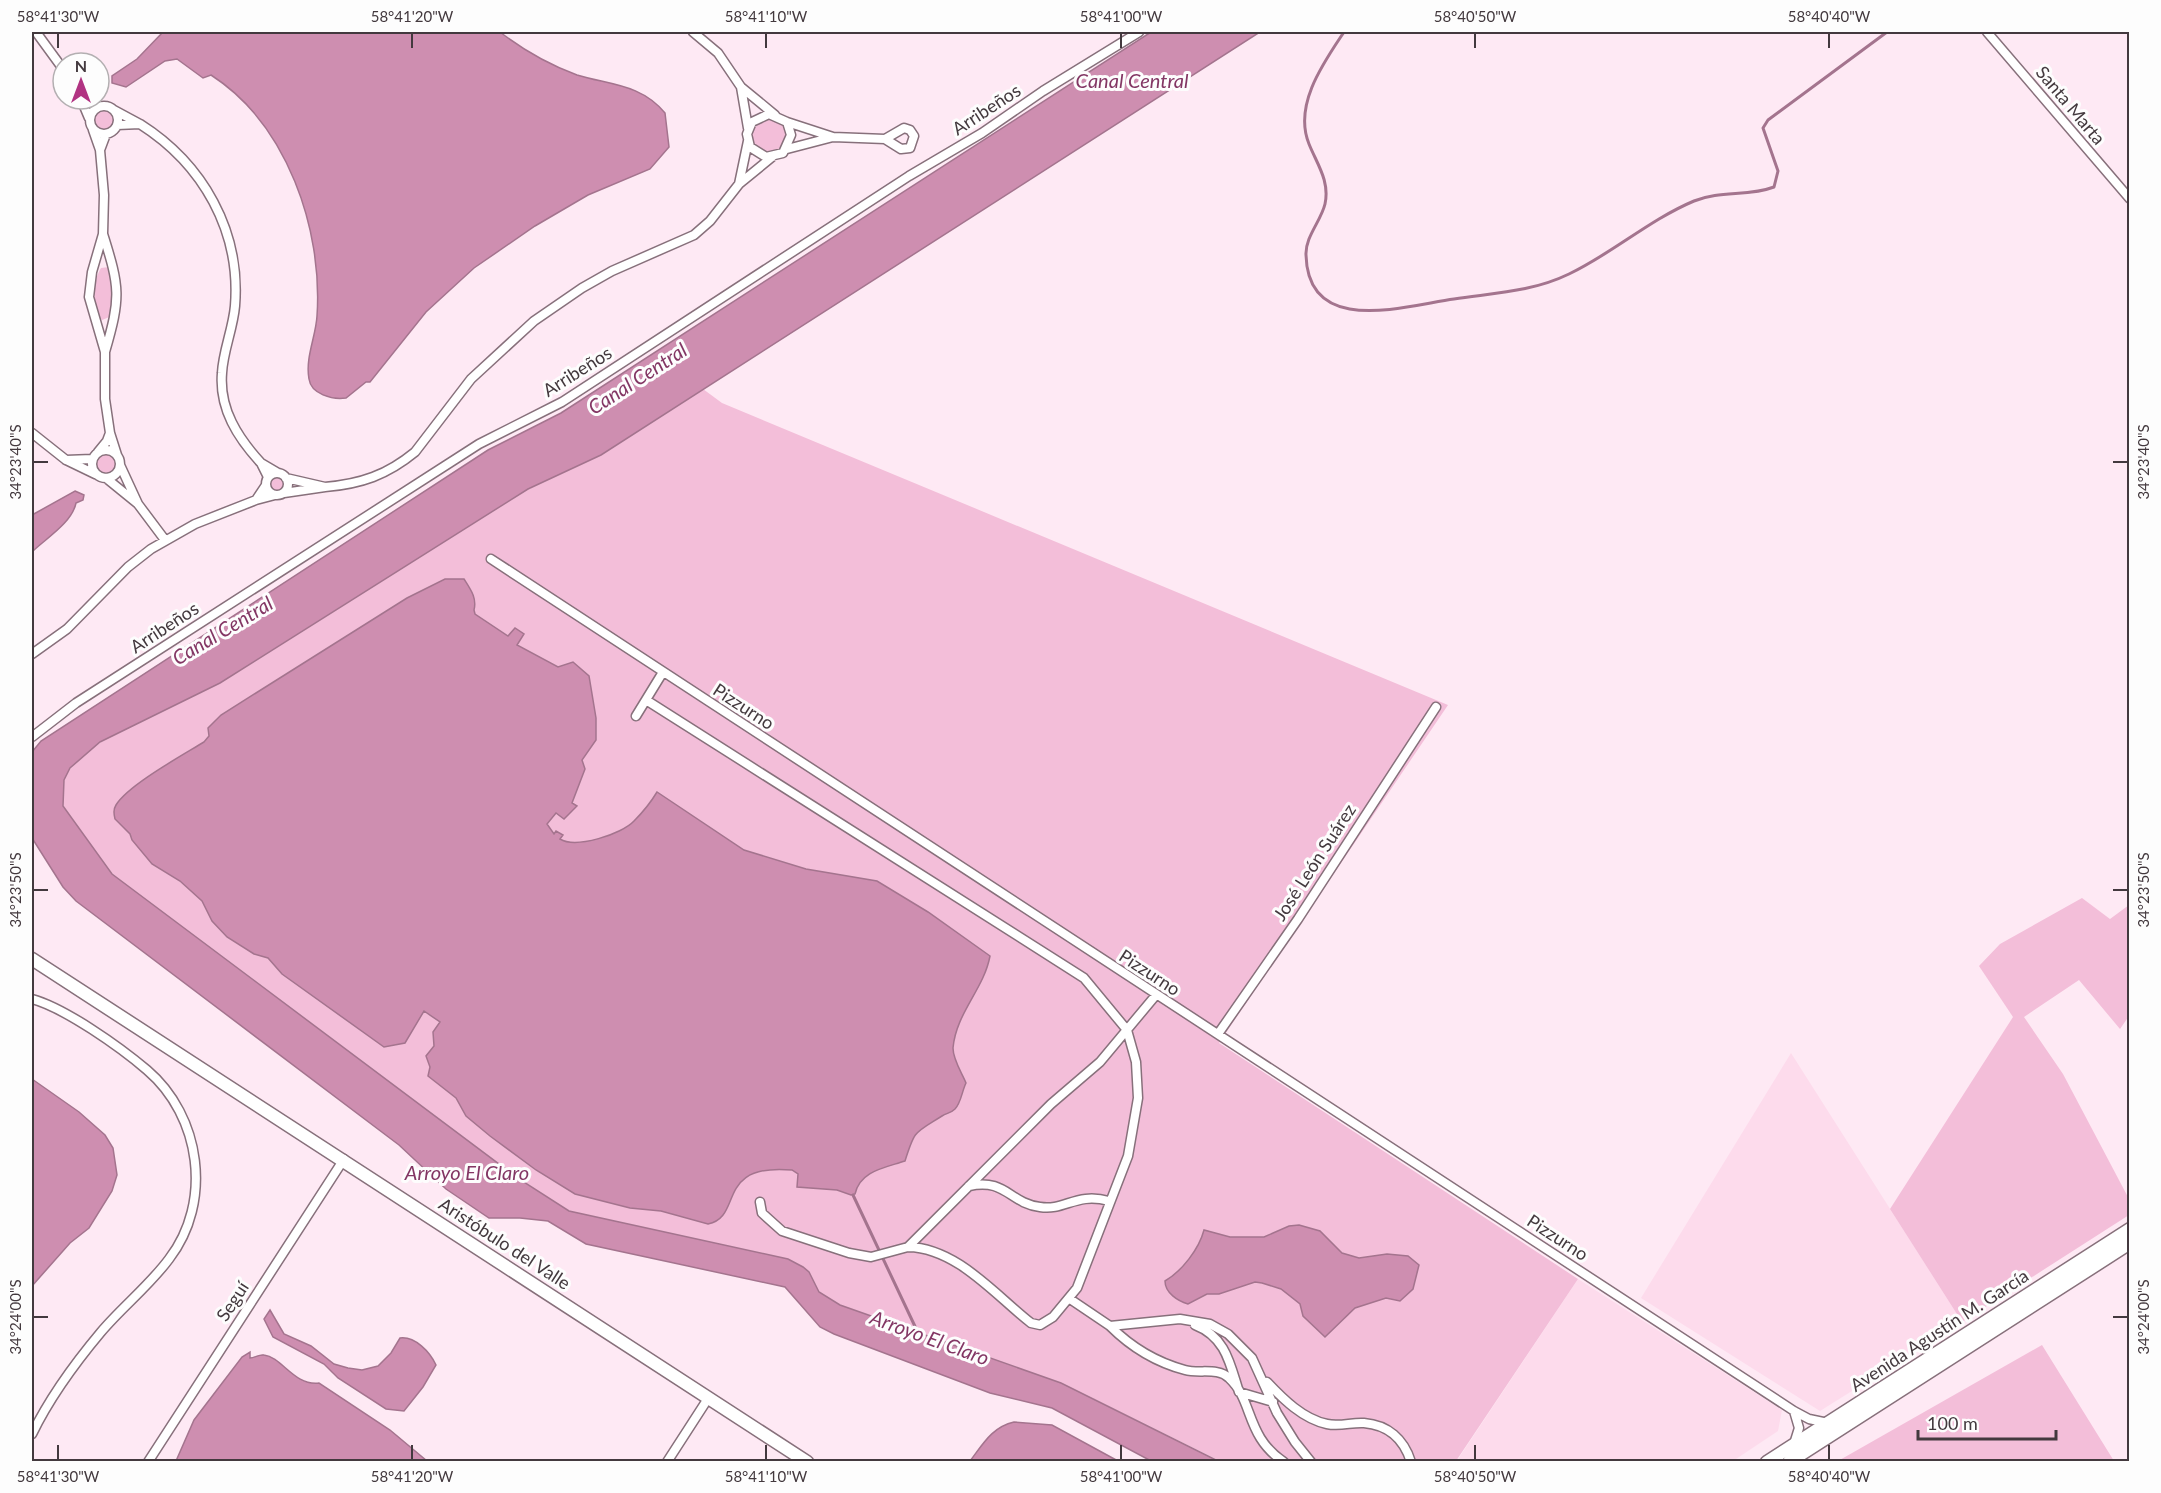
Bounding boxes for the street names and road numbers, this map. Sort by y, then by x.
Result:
street label: Santa Marta [2032,61,2110,149]
street label: Arribeños [948,79,1025,139]
street label: Arribeños [538,341,616,401]
street label: Arribeños [126,597,203,657]
street label: Pizzurno [709,678,779,734]
street label: José León Suárez [1268,800,1360,924]
street label: Pizzurno [1115,944,1185,1000]
street label: Aristóbulo del Valle [435,1192,575,1294]
street label: Pizzurno [1523,1209,1593,1265]
street label: Avenida Agustín M. García [1846,1264,2032,1396]
street label: Seguí [211,1276,253,1325]

